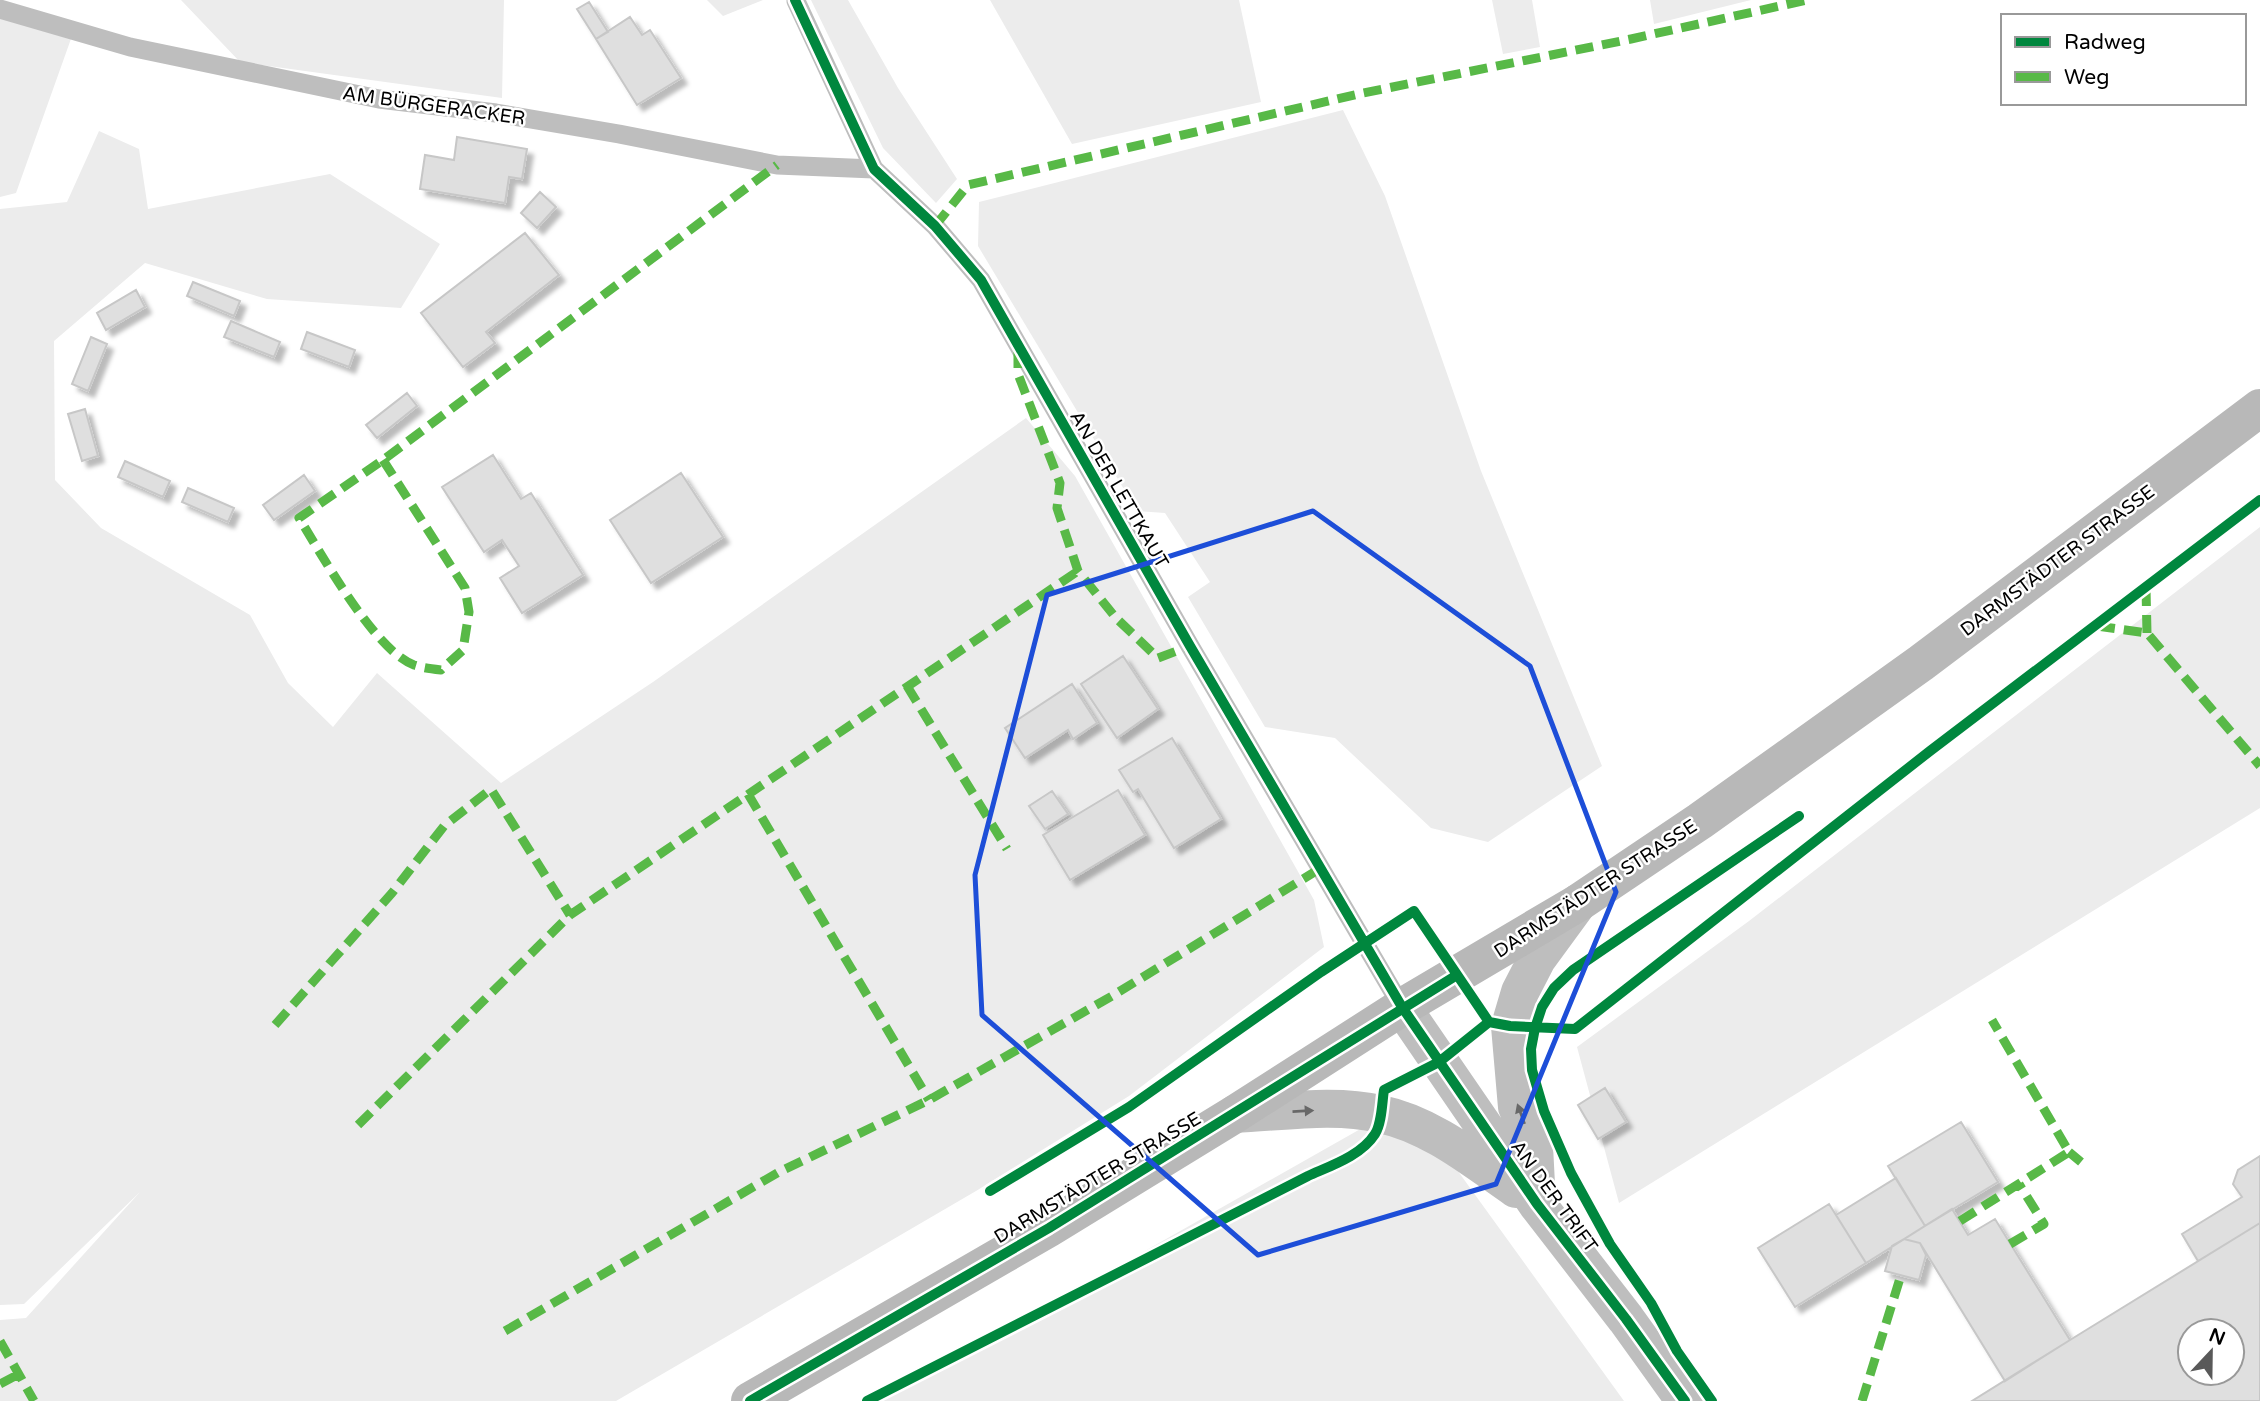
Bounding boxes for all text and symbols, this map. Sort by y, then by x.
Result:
legend [2001,14,2246,105]
text: Radweg [2064,30,2146,55]
text: Weg [2064,65,2109,90]
street label: AM BÜRGERACKER [341,82,527,130]
street label: AN DER LETTKAUT [1065,407,1173,572]
street label: DARMSTÄDTER STRASSE [1956,481,2159,641]
street label: DARMSTÄDTER STRASSE [1490,815,1701,963]
one-way arrow [1515,1104,1526,1125]
one-way arrow [1292,1105,1314,1116]
street label: DARMSTÄDTER STRASSE [990,1107,1205,1248]
street label: AN DER TRIFT [1506,1136,1602,1257]
north arrow [2176,1317,2246,1387]
text: N [2206,1324,2228,1350]

